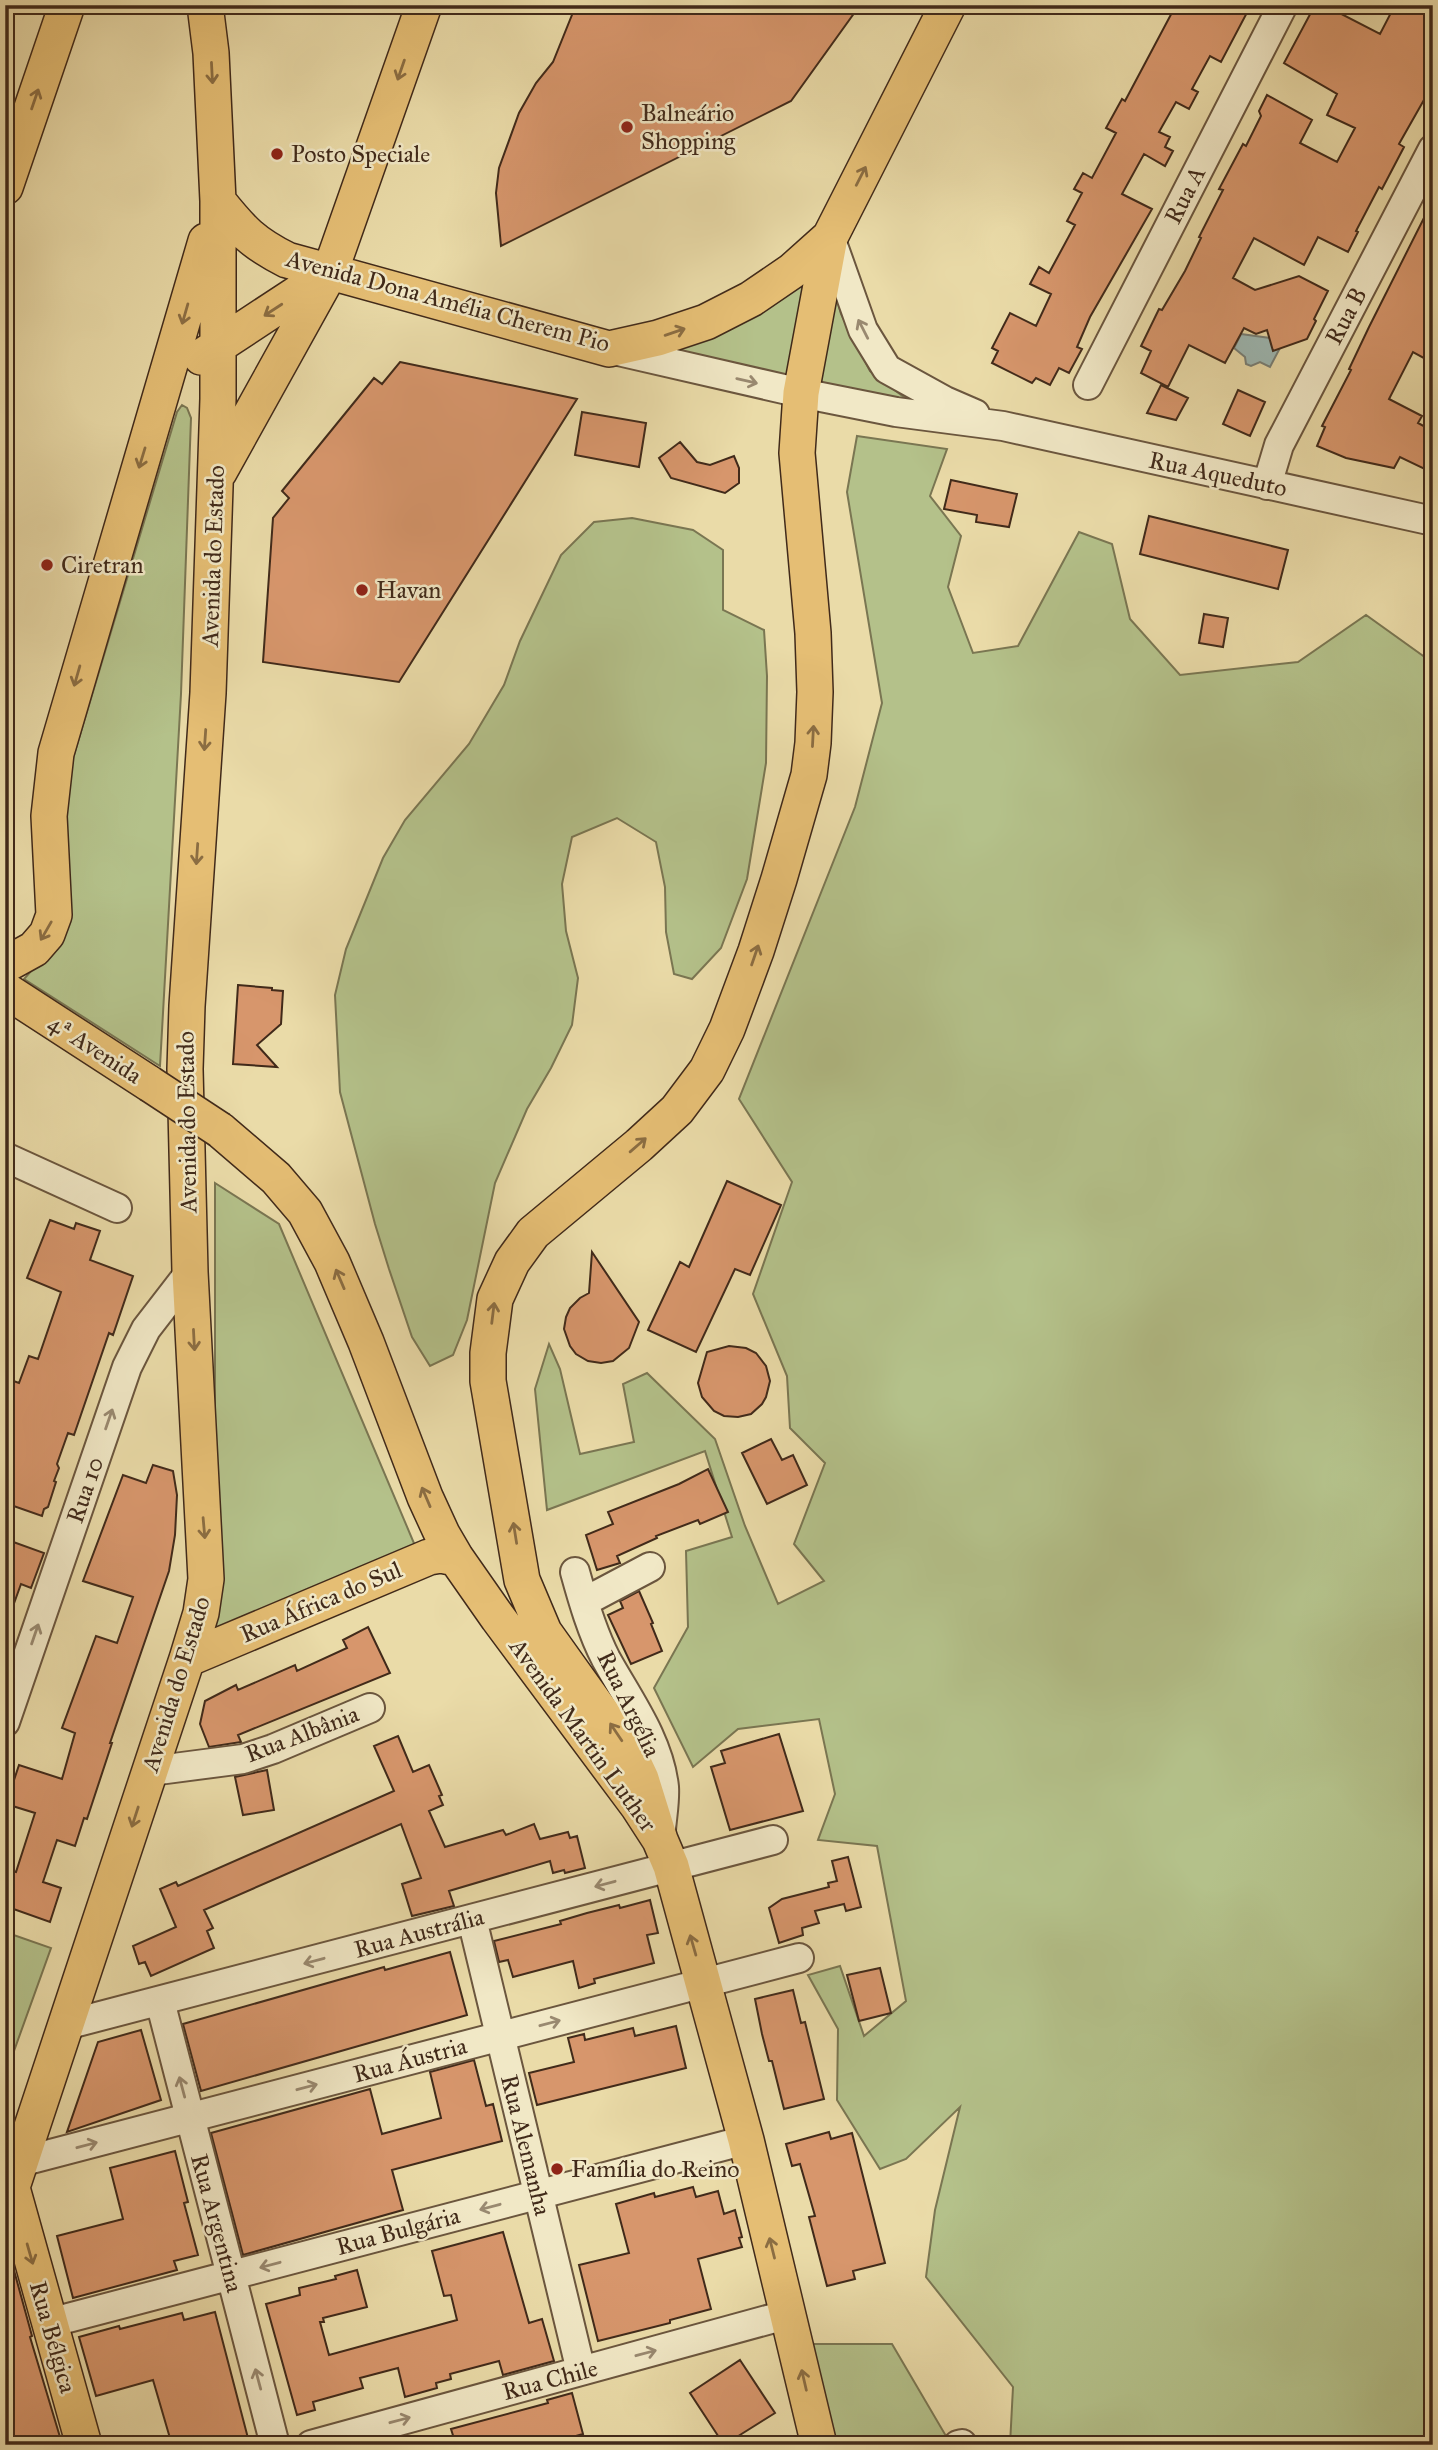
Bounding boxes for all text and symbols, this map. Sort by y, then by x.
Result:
one-way arrow [394,58,406,80]
one-way arrow [205,61,218,84]
one-way arrow [29,88,42,110]
place label: Balneário Shopping [641,98,736,156]
marker: Balneário Shopping [619,119,635,135]
place label: Posto Speciale [291,139,430,169]
marker: Posto Speciale [269,146,285,162]
street label: Rua A [1158,161,1212,229]
one-way arrow [854,166,868,187]
street label: Avenida Dona Amélia Cherem Pio [282,243,613,359]
street label: Rua B [1319,282,1373,350]
one-way arrow [178,302,191,324]
one-way arrow [264,303,284,317]
one-way arrow [856,319,870,340]
one-way arrow [664,325,686,337]
one-way arrow [735,375,758,388]
street label: Rua Aqueduto [1146,445,1290,503]
one-way arrow [135,447,148,469]
street label: Avenida do Estado [195,465,231,648]
place label: Ciretran [61,550,143,580]
marker: Ciretran [39,557,55,573]
place label: Havan [376,575,441,605]
marker: Havan [354,582,370,598]
one-way arrow [70,665,83,687]
one-way arrow [807,724,820,747]
one-way arrow [198,728,211,751]
one-way arrow [190,842,203,865]
one-way arrow [39,921,53,941]
one-way arrow [750,944,762,966]
street label: 4ª Avenida [43,1008,148,1091]
street label: Avenida do Estado [170,1031,204,1214]
one-way arrow [629,1137,647,1153]
one-way arrow [332,1269,345,1291]
one-way arrow [486,1302,499,1325]
one-way arrow [188,1328,201,1351]
one-way arrow [104,1408,116,1430]
street label: Rua 10 [60,1453,110,1527]
one-way arrow [419,1487,432,1509]
one-way arrow [198,1517,211,1539]
one-way arrow [508,1522,521,1545]
street label: Rua África do Sul [236,1554,407,1650]
street label: Avenida do Estado [135,1593,217,1776]
one-way arrow [30,1623,42,1645]
street label: Avenida Martin Luther [502,1632,663,1838]
street label: Rua Argélia [590,1646,668,1763]
street label: Rua Albânia [241,1698,364,1769]
one-way arrow [609,1723,623,1743]
one-way arrow [128,1805,141,1827]
one-way arrow [594,1878,617,1891]
street label: Rua Austrália [351,1901,488,1965]
one-way arrow [686,1934,699,1957]
one-way arrow [303,1955,325,1968]
one-way arrow [538,2016,561,2029]
street label: Rua Áustria [350,2030,471,2090]
street label: Rua Alemanha [494,2071,558,2219]
one-way arrow [175,2076,188,2099]
one-way arrow [295,2080,317,2093]
one-way arrow [75,2138,97,2151]
street label: Rua Argentina [184,2150,250,2296]
place label: Família do Reino [571,2154,740,2184]
marker: Família do Reino [549,2161,565,2177]
street label: Rua Bulgária [333,2200,464,2262]
one-way arrow [479,2201,502,2214]
one-way arrow [765,2237,778,2260]
one-way arrow [24,2242,37,2265]
one-way arrow [259,2259,282,2272]
street label: Rua Bélgica [23,2278,84,2397]
one-way arrow [635,2346,657,2359]
street label: Rua Chile [499,2353,601,2407]
one-way arrow [251,2368,264,2391]
one-way arrow [796,2369,809,2391]
one-way arrow [389,2413,411,2426]

